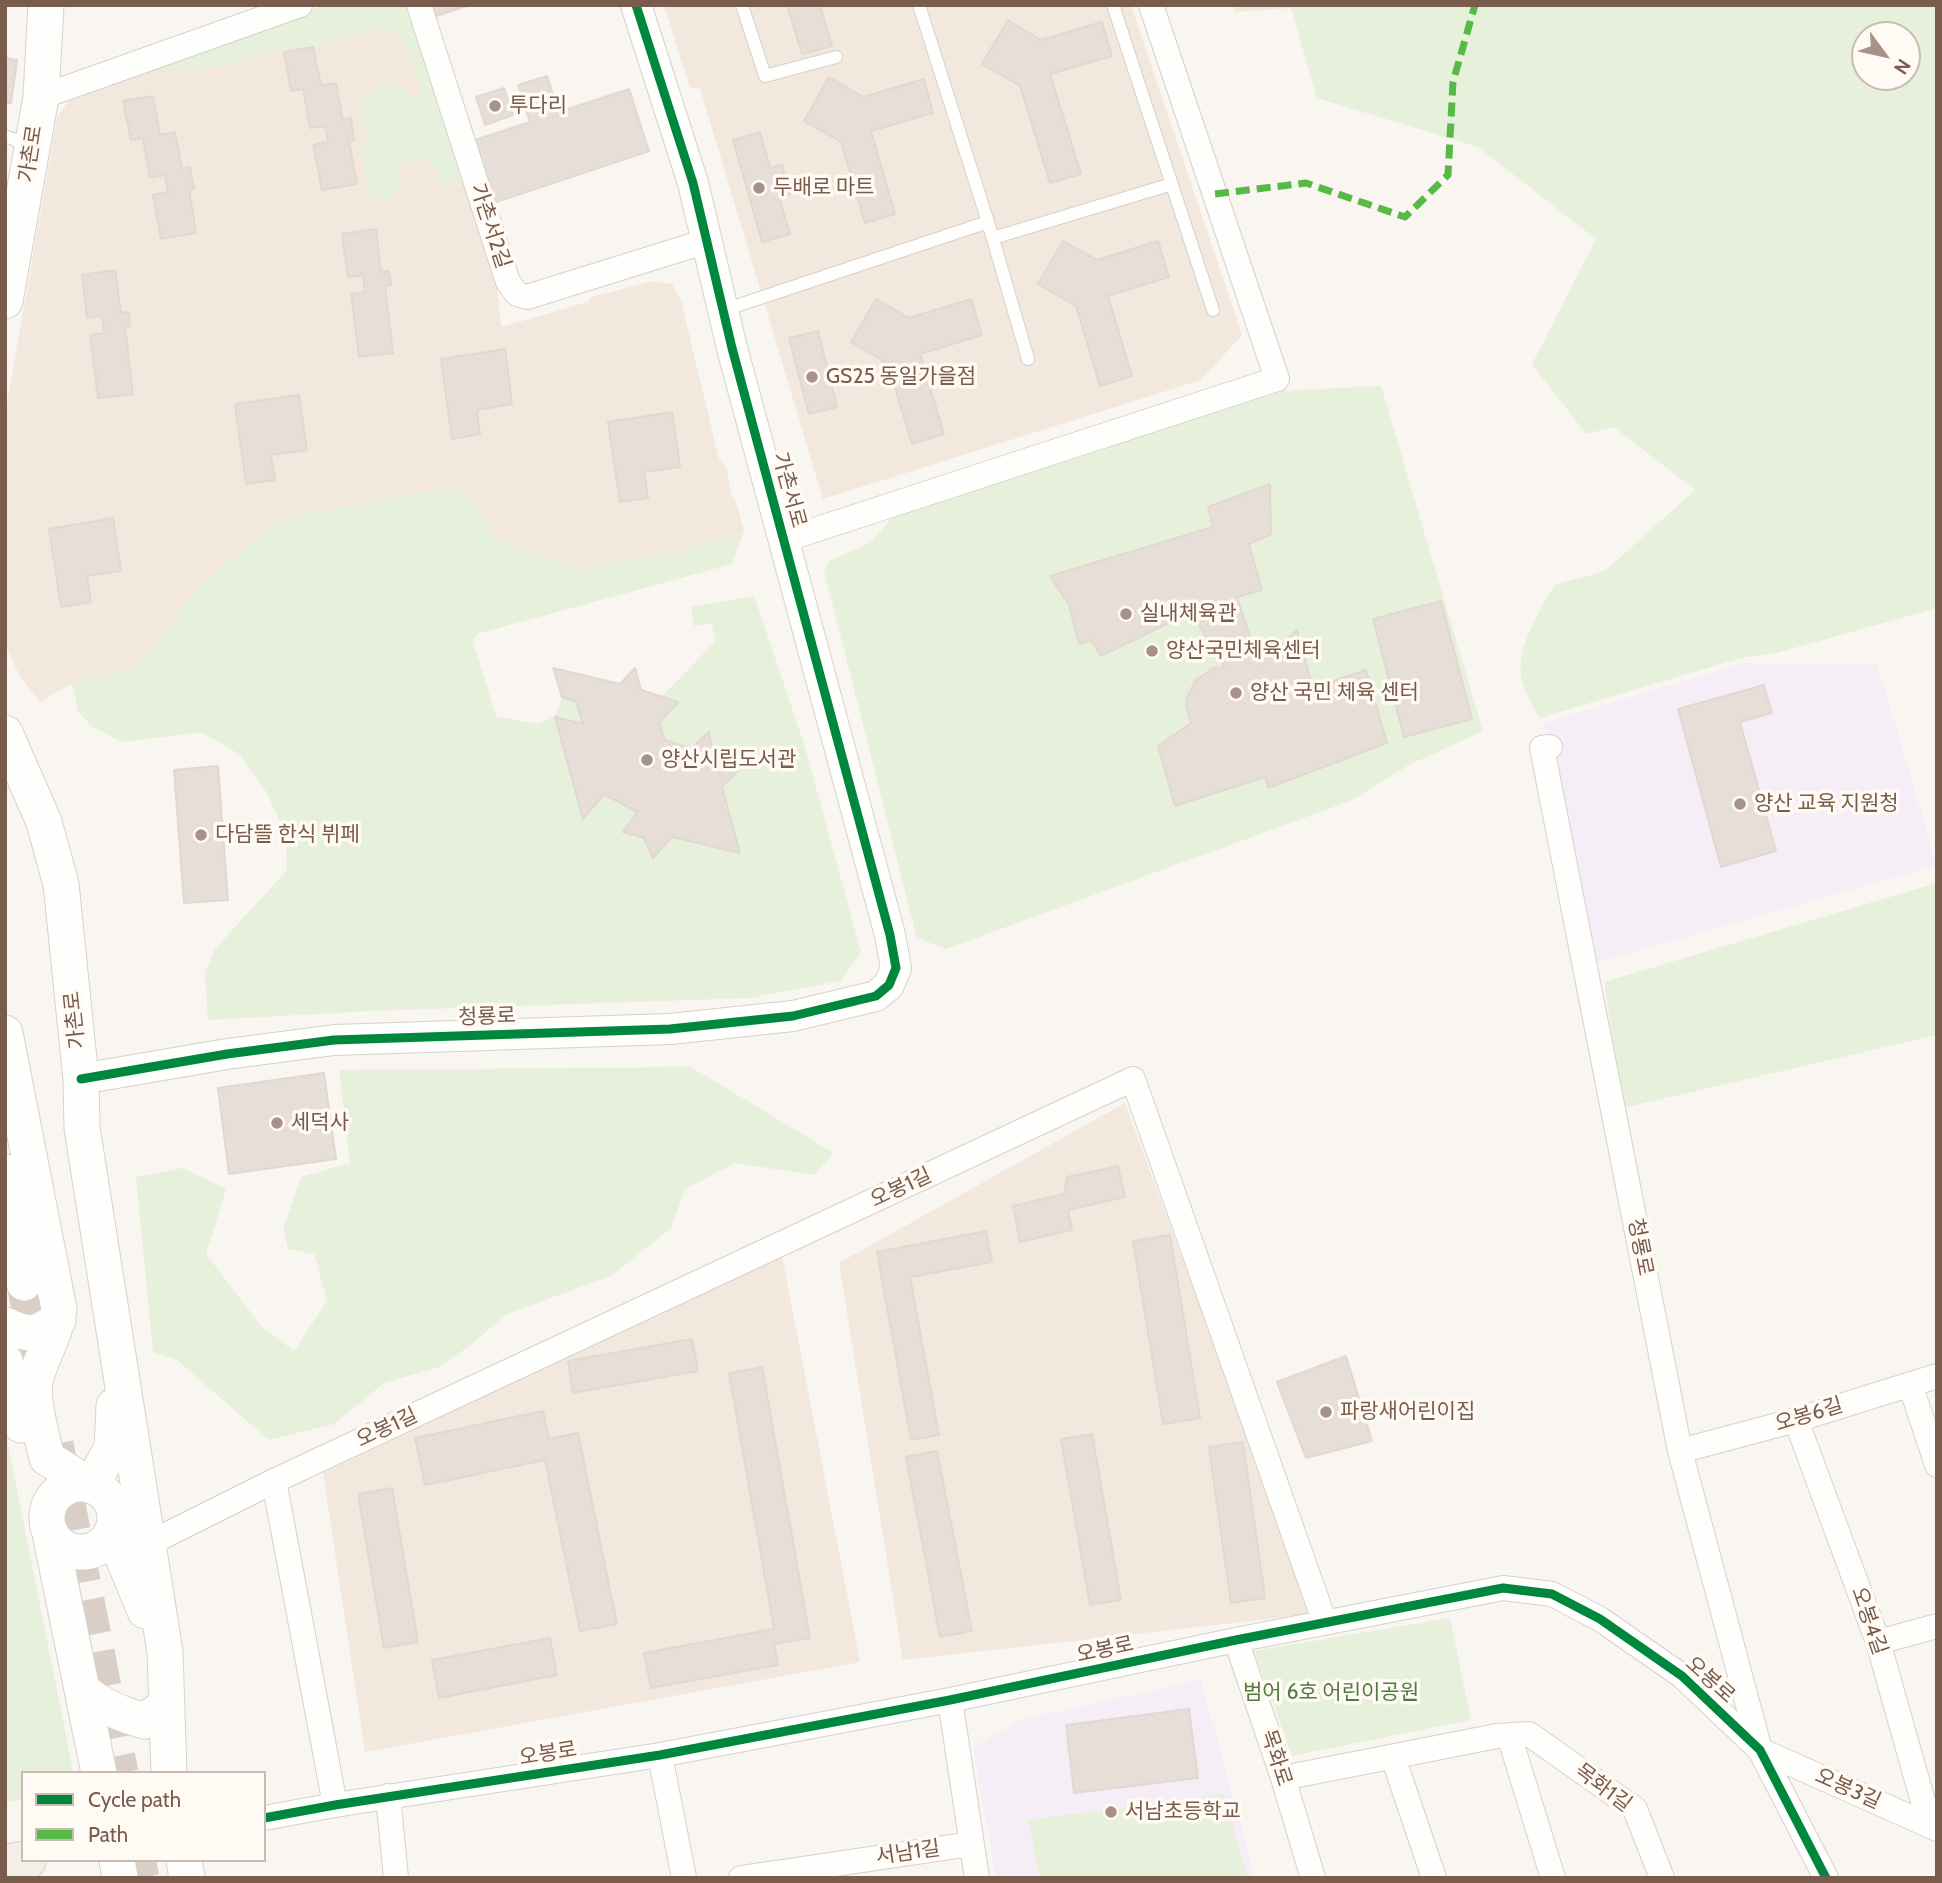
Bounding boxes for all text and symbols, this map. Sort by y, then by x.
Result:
north arrow [1851,21,1921,91]
text: N [1889,55,1916,79]
place label: 투다리 [509,93,567,119]
marker: 투다리 [487,98,503,114]
street label: 가촌로 [14,123,48,185]
place label: 두배로 마트 [773,175,874,201]
street label: 가촌서2길 [464,180,516,272]
marker: 두배로 마트 [751,180,767,196]
place label: GS25 동일가을점 [826,364,976,390]
marker: GS25 동일가을점 [804,369,820,385]
street label: 가촌서로 [767,449,811,531]
place label: 실내체육관 [1140,601,1237,627]
marker: 실내체육관 [1118,606,1134,622]
place label: 양산국민체육센터 [1166,638,1321,664]
marker: 양산국민체육센터 [1144,643,1160,659]
place label: 양산 국민 체육 센터 [1250,680,1419,706]
marker: 양산 국민 체육 센터 [1228,685,1244,701]
place label: 양산시립도서관 [661,747,796,773]
marker: 양산시립도서관 [639,752,655,768]
place label: 양산 교육 지원청 [1754,791,1899,817]
marker: 양산 교육 지원청 [1732,796,1748,812]
place label: 다담뜰 한식 뷔페 [215,822,360,848]
marker: 다담뜰 한식 뷔페 [193,827,209,843]
street label: 가촌로 [59,990,91,1050]
street label: 청룡로 [458,1003,516,1031]
place label: 세덕사 [291,1110,349,1136]
marker: 세덕사 [269,1115,285,1131]
street label: 오봉1길 [866,1163,936,1213]
street label: 청룡로 [1622,1216,1658,1278]
street label: 오봉6길 [1772,1393,1846,1437]
place label: 파랑새어린이집 [1340,1399,1475,1425]
street label: 오봉1길 [352,1403,422,1453]
marker: 파랑새어린이집 [1318,1404,1334,1420]
street label: 오봉4길 [1846,1584,1892,1658]
street label: 오봉로 [1074,1632,1136,1668]
street label: 오봉로 [1680,1651,1740,1709]
park label: 범어 6호 어린이공원 [1243,1680,1419,1706]
street label: 목화로 [1255,1727,1297,1789]
street label: 오봉로 [517,1737,579,1771]
street label: 목화1길 [1570,1758,1636,1818]
street label: 오봉3길 [1811,1763,1885,1815]
legend [21,1771,266,1862]
text: Cycle path [88,1787,181,1812]
place label: 서남초등학교 [1125,1799,1241,1825]
marker: 서남초등학교 [1103,1804,1119,1820]
text: Path [88,1822,128,1847]
street label: 서남1길 [874,1836,942,1870]

